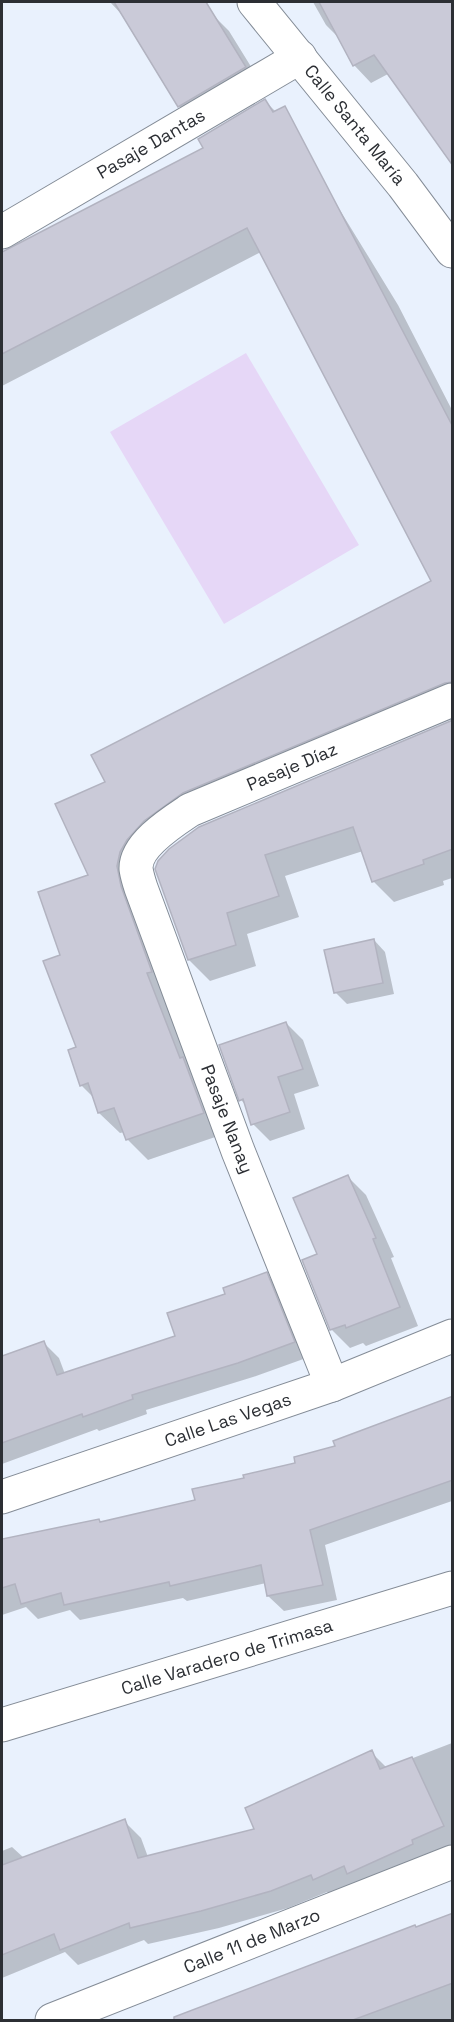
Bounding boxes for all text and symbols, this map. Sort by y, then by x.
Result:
street label: Calle Santa María [300,60,411,190]
street label: Pasaje Dantas [92,103,209,184]
street label: Pasaje Díaz [243,737,341,796]
street label: Pasaje Nanay [196,1061,259,1177]
street label: Calle Las Vegas [161,1387,294,1452]
street label: Calle Varadero de Trimasa [118,1613,335,1700]
street label: Calle 11 de Marzo [180,1903,324,1978]

